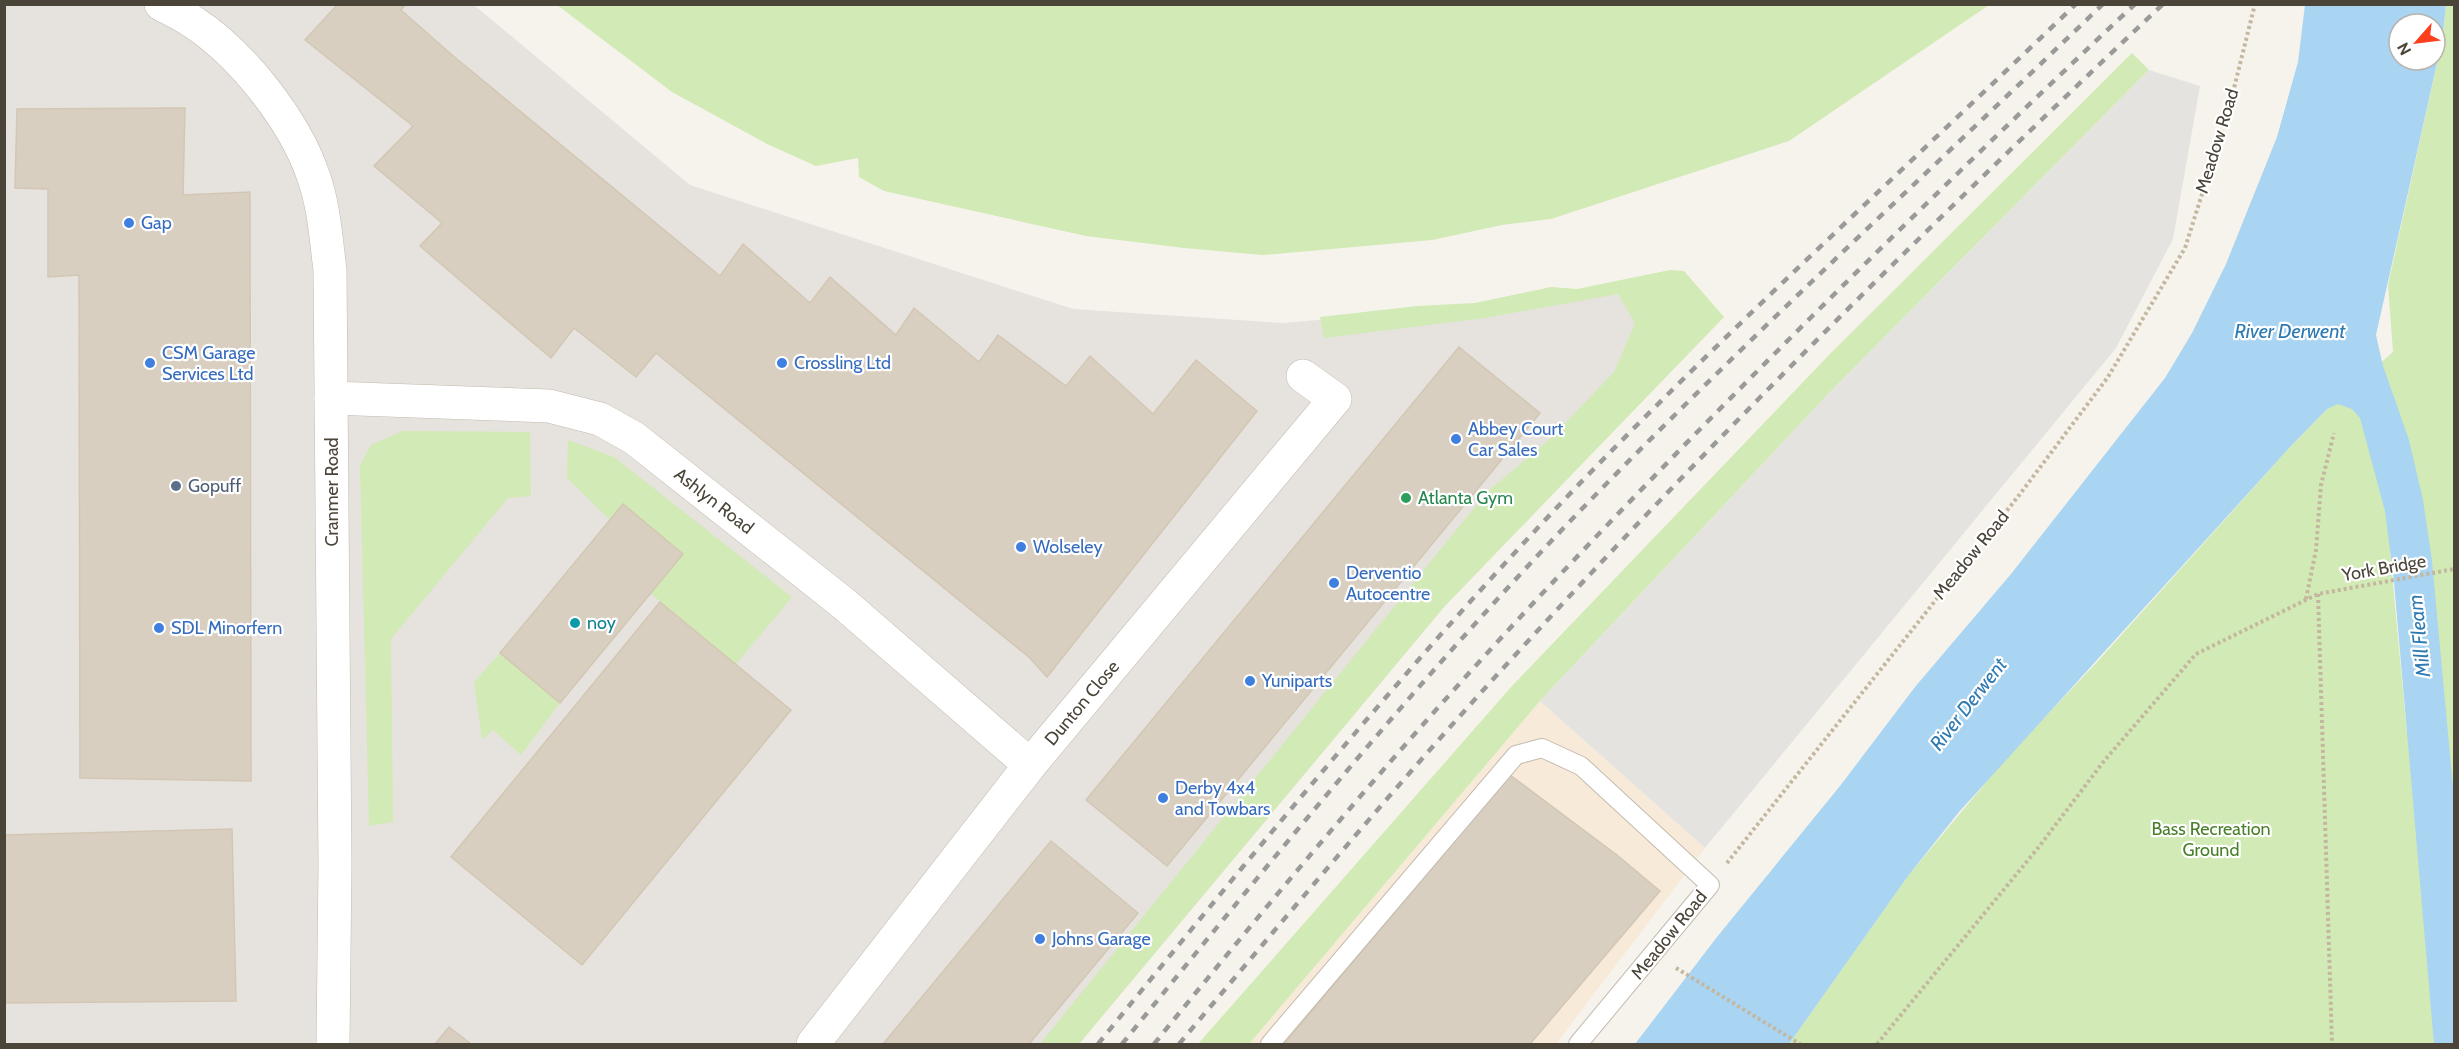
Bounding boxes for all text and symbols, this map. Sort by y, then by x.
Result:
north arrow [2387,12,2447,72]
text: N [2393,39,2415,58]
street label: Meadow Road [2191,86,2243,196]
place label: Gap [141,212,172,234]
marker: Gap [122,216,136,230]
water label: River Derwent [2235,319,2346,343]
place label: CSM Garage Services Ltd [162,342,255,385]
place label: Crossling Ltd [794,352,891,374]
marker: CSM Garage Services Ltd [143,356,157,370]
marker: Crossling Ltd [775,356,789,370]
place label: Abbey Court Car Sales [1468,418,1563,461]
marker: Abbey Court Car Sales [1449,432,1463,446]
street label: Cranmer Road [321,437,343,547]
street label: Ashlyn Road [670,463,758,539]
place label: Gopuff [188,475,241,497]
marker: Gopuff [169,479,183,493]
place label: Atlanta Gym [1418,487,1513,509]
marker: Atlanta Gym [1399,491,1413,505]
street label: Meadow Road [1928,506,2014,604]
place label: Wolseley [1033,536,1103,558]
marker: Wolseley [1014,540,1028,554]
street label: York Bridge [2339,550,2428,586]
place label: Derventio Autocentre [1346,562,1430,605]
marker: Derventio Autocentre [1327,576,1341,590]
water label: Mill Fleam [2403,594,2435,679]
place label: noy [587,612,616,634]
marker: noy [568,616,582,630]
place label: SDL Minorfern [171,617,282,639]
marker: SDL Minorfern [152,621,166,635]
water label: River Derwent [1924,652,2012,755]
street label: Dunton Close [1040,656,1124,750]
place label: Yuniparts [1261,670,1332,692]
marker: Yuniparts [1243,674,1257,688]
place label: Derby 4x4 and Towbars [1175,777,1271,820]
marker: Derby 4x4 and Towbars [1156,791,1170,805]
park label: Bass Recreation Ground [2151,818,2271,861]
street label: Meadow Road [1626,886,1712,984]
place label: Johns Garage [1051,928,1151,950]
marker: Johns Garage [1033,932,1047,946]

